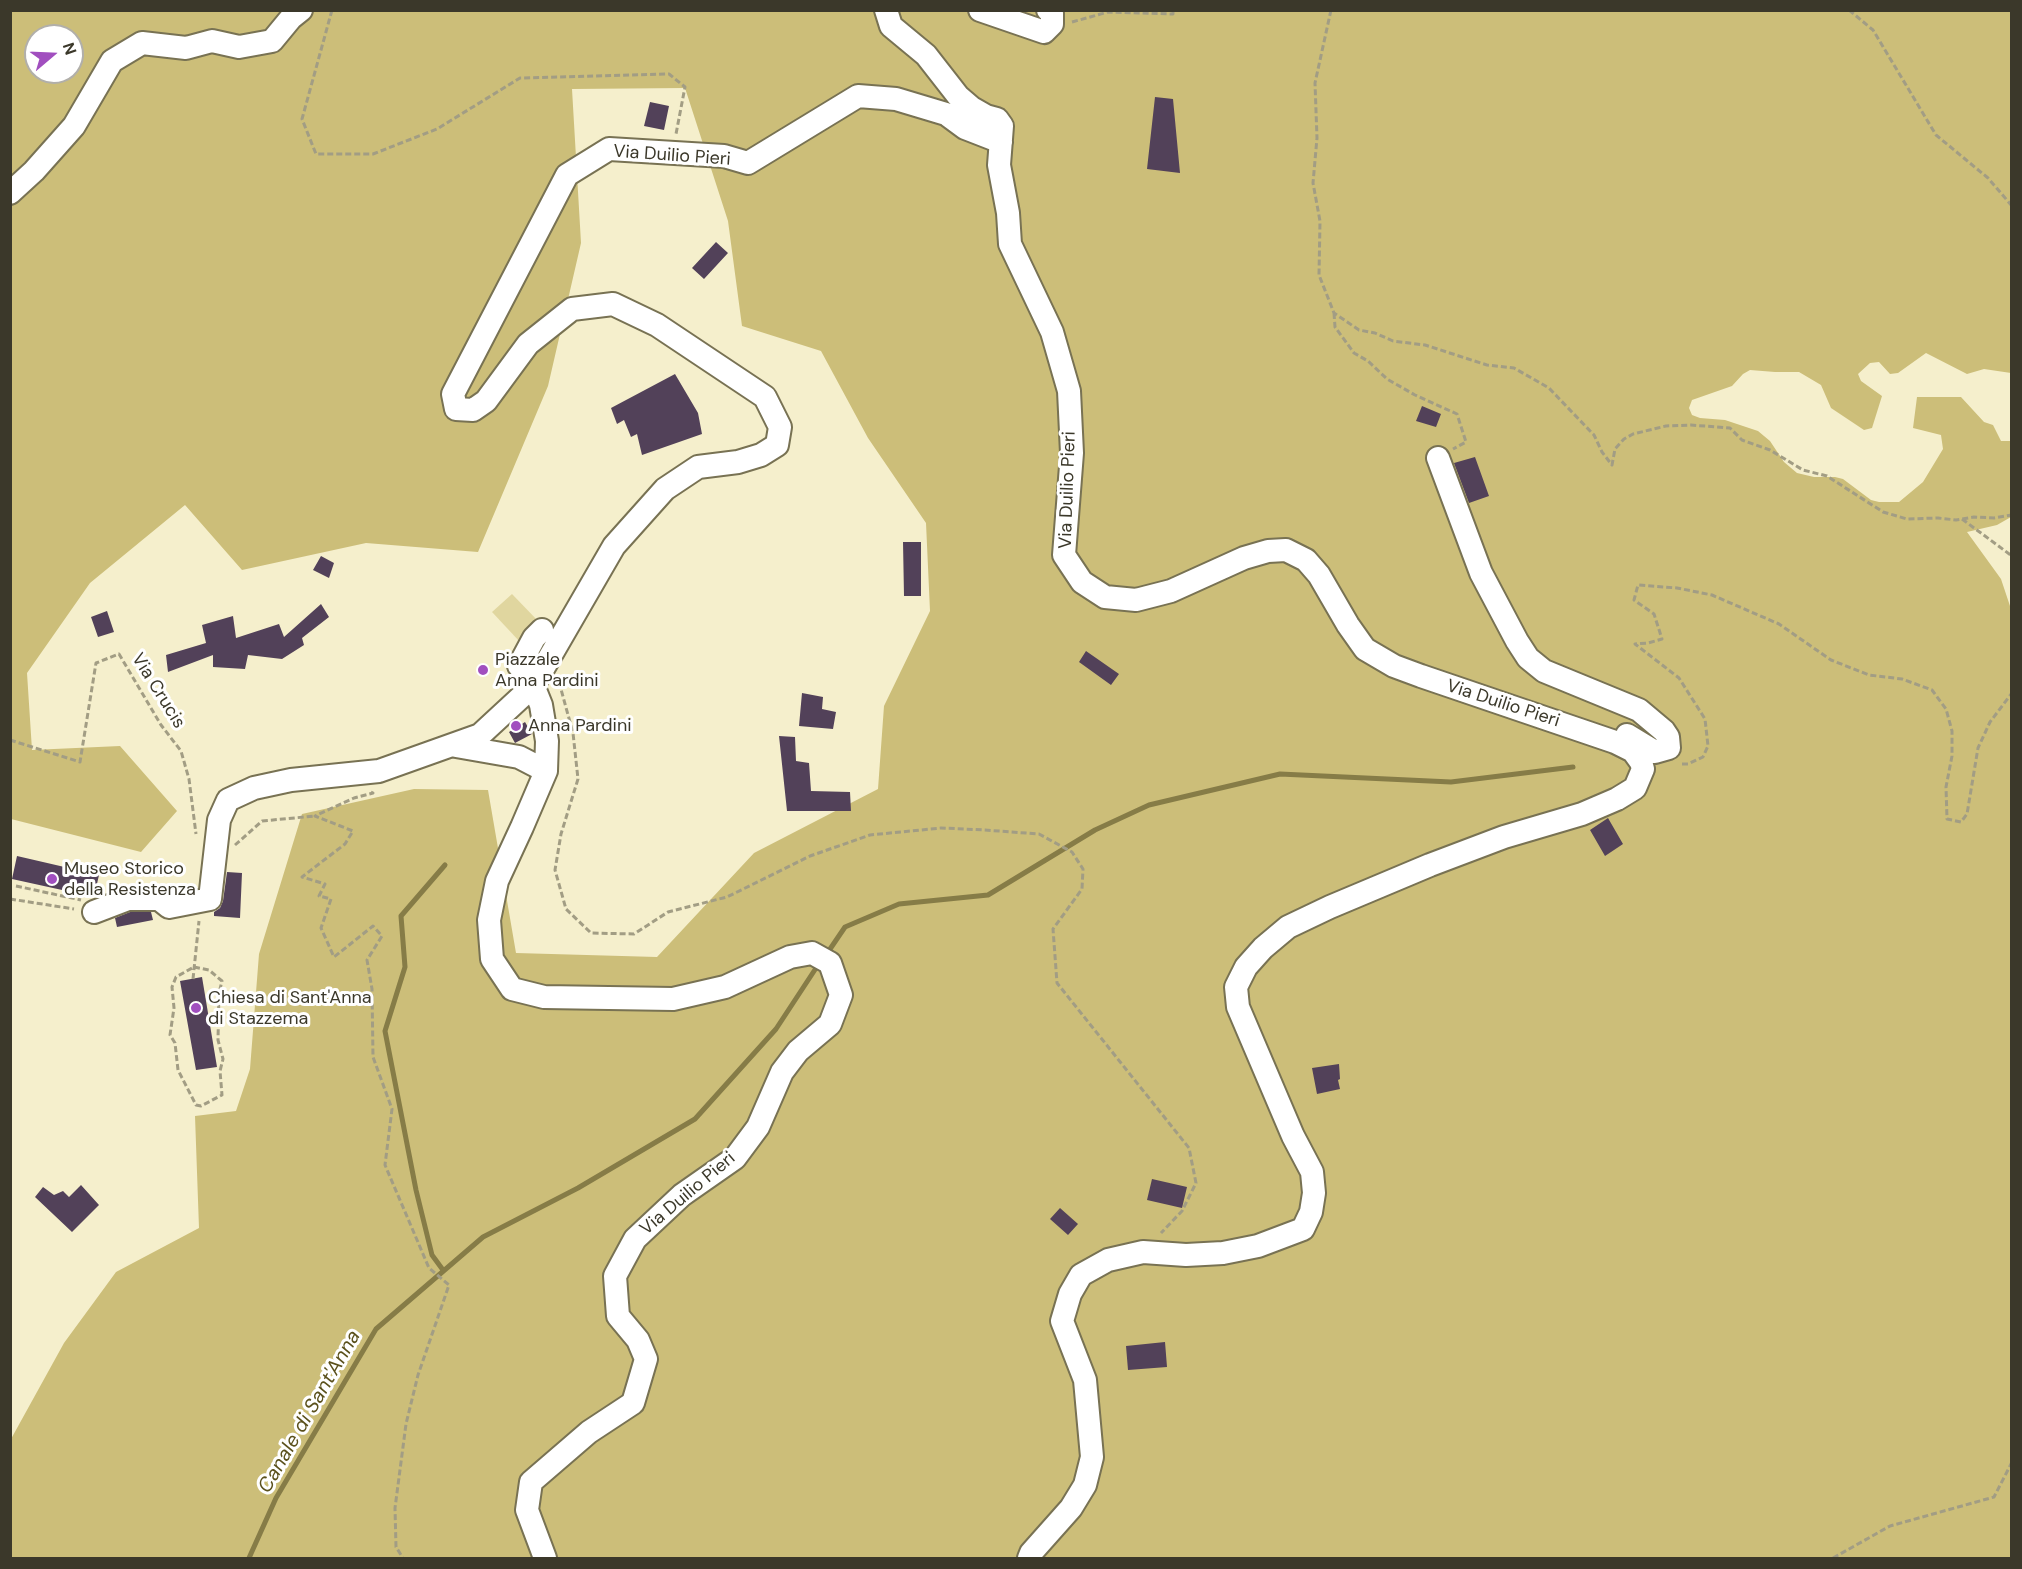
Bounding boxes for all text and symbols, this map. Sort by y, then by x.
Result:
north arrow [24,24,84,84]
text: N [58,40,81,58]
street label: Via Duilio Pieri [613,141,731,171]
street label: Via Duilio Pieri [1055,431,1081,549]
street label: Via Crucis [126,649,190,733]
place label: Piazzale Anna Pardini [495,649,599,692]
marker: Piazzale Anna Pardini [476,663,490,677]
street label: Via Duilio Pieri [1444,676,1562,732]
place label: Anna Pardini [528,715,632,737]
marker: Anna Pardini [509,719,523,733]
place label: Museo Storico della Resistenza [64,858,196,900]
marker: Museo Storico della Resistenza [45,872,59,886]
place label: Chiesa di Sant'Anna di Stazzema [208,987,372,1030]
marker: Chiesa di Sant'Anna di Stazzema [189,1001,203,1015]
street label: Via Duilio Pieri [636,1148,740,1240]
water label: Canale di Sant'Anna [254,1326,366,1498]

